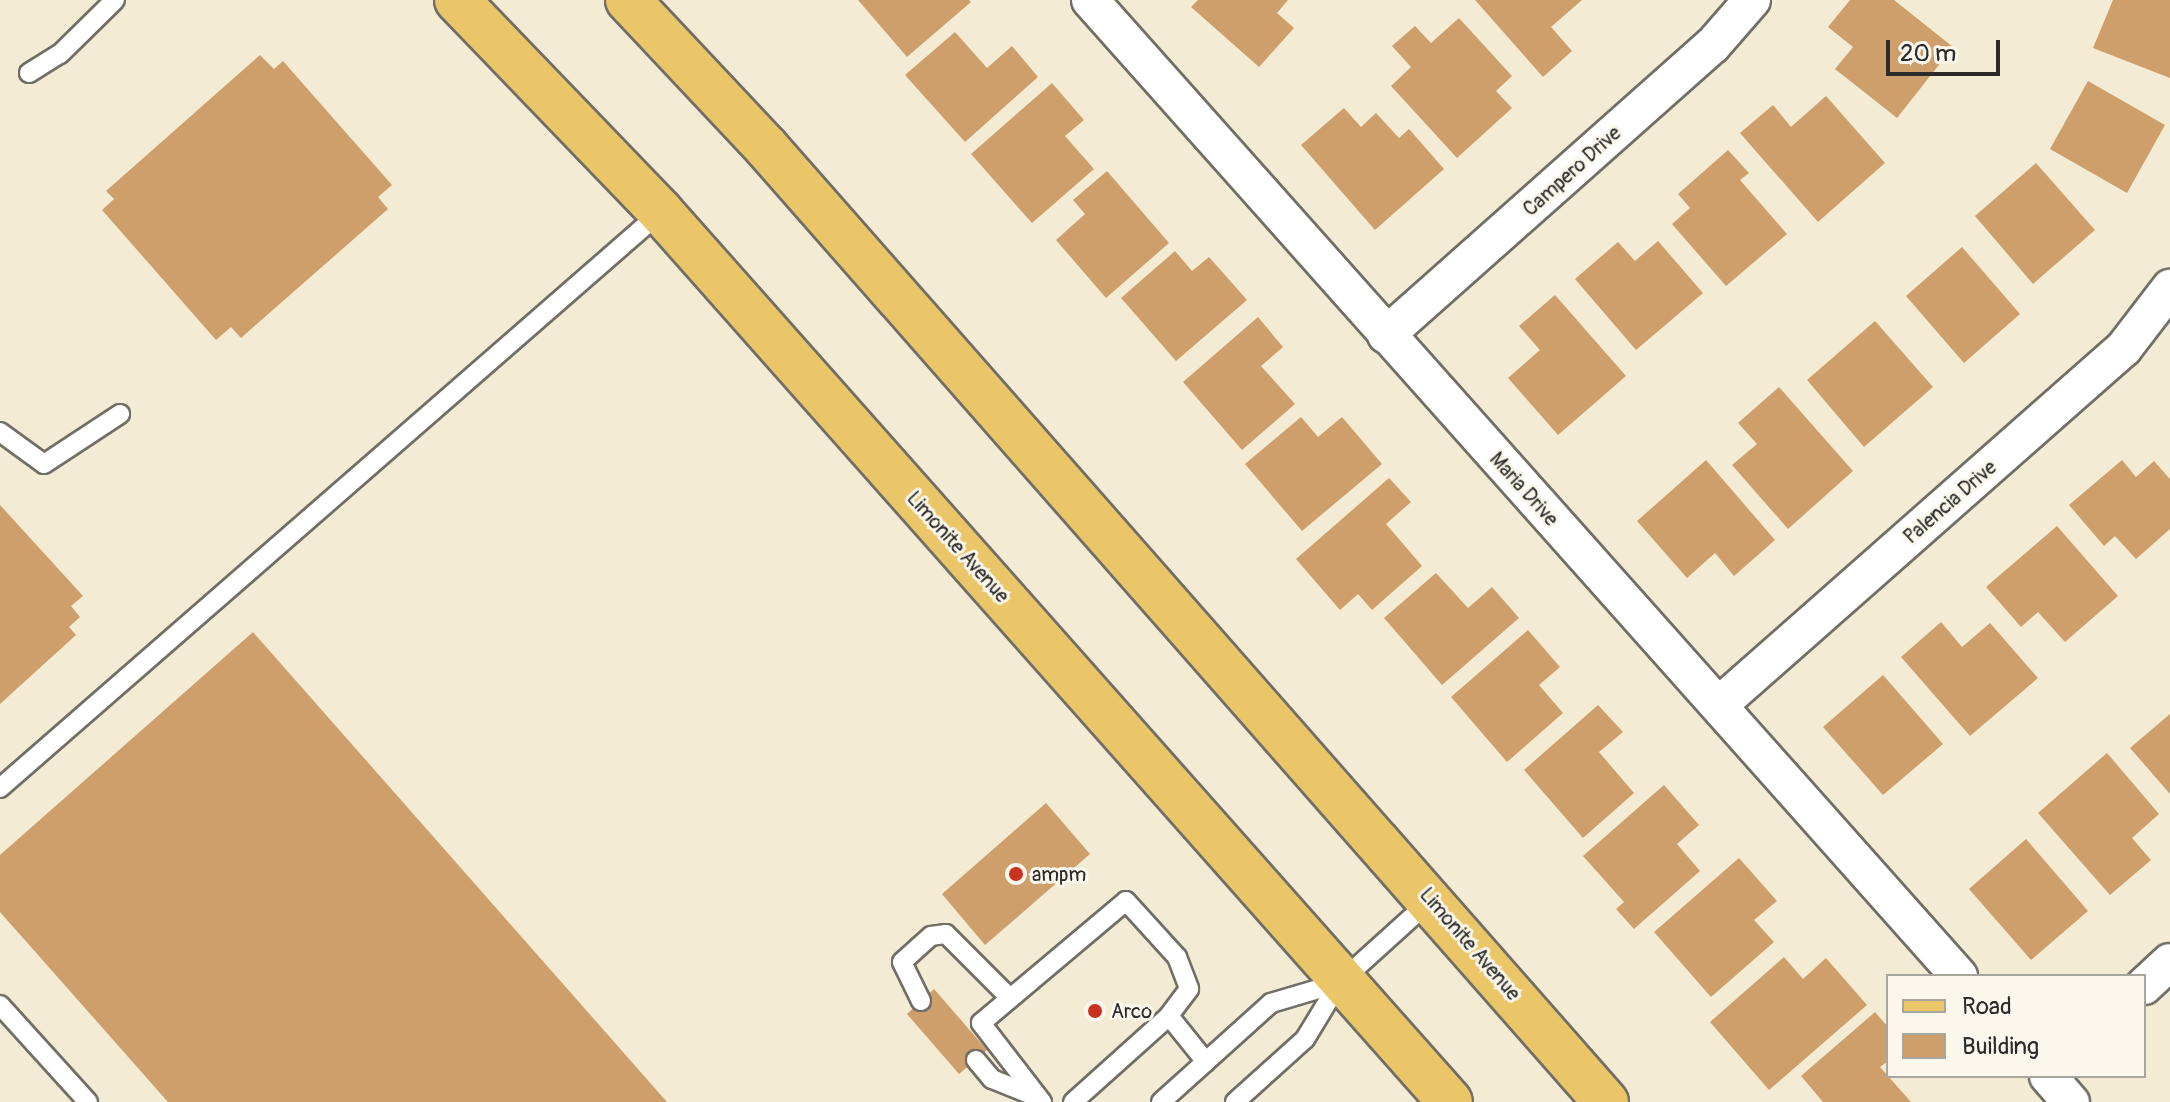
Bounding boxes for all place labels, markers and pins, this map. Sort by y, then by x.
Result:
place label: ampm [1032,862,1086,886]
marker: ampm [1007,865,1025,883]
place label: Arco [1111,999,1152,1023]
marker: Arco [1086,1002,1104,1020]

